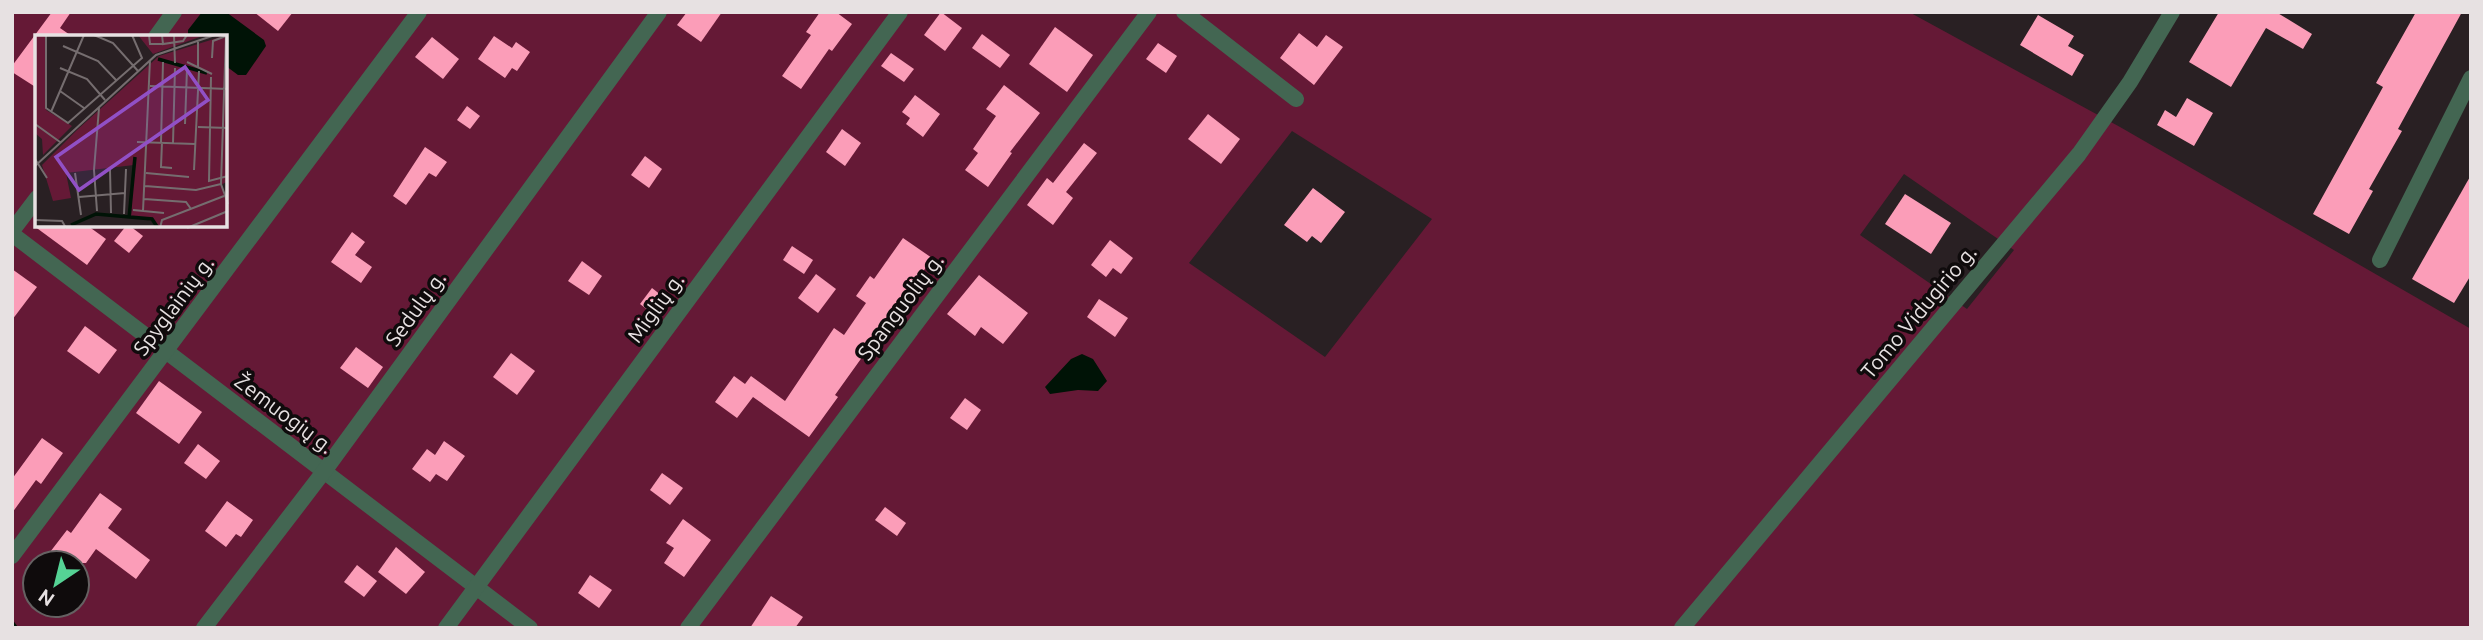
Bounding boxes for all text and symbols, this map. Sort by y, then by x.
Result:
inset map [35,35,228,228]
street label: Tomo Vidugirio g. [1856,240,1981,383]
street label: Spanguolių g. [852,248,948,364]
street label: Spyglainių g. [128,251,218,360]
street label: Sedulų g. [380,266,450,350]
street label: Miglių g. [622,268,688,347]
street label: Žemuogių g. [231,368,339,458]
north arrow [21,549,91,619]
text: N [34,585,58,611]

